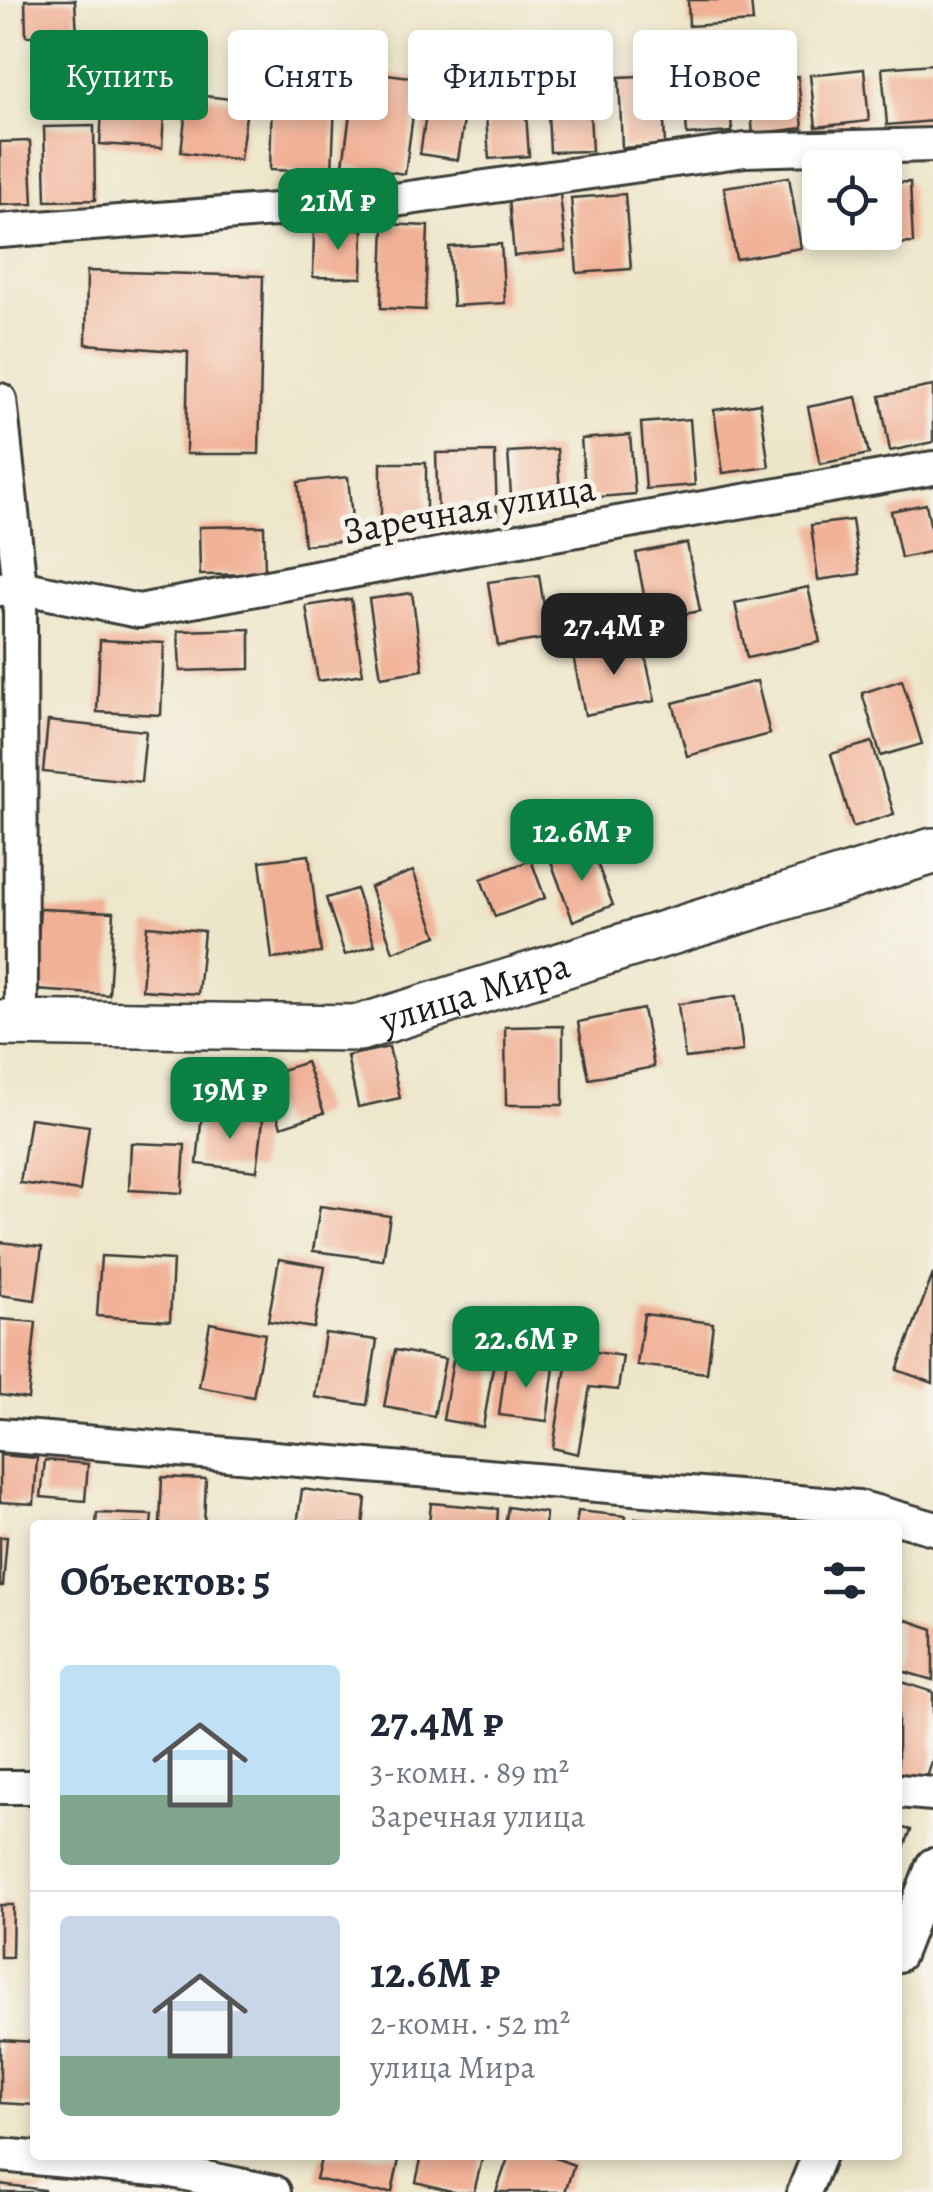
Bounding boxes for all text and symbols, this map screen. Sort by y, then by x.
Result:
chip: Купить [30,30,208,120]
chip: Снять [228,30,388,120]
chip: Фильтры [408,30,613,120]
chip: Новое [633,30,797,120]
map controls [802,150,902,250]
button: locate [802,150,902,250]
pin: 21M ₽ [268,168,408,253]
text: 21M ₽ [300,178,376,222]
street label: Заречная улица [339,461,600,557]
pin: 27.4M ₽ [522,593,706,678]
text: 27.4M ₽ [563,603,665,647]
pin: 12.6M ₽ [490,799,674,884]
text: 12.6M ₽ [532,809,632,853]
street label: улица Мира [372,938,576,1046]
pin: 19M ₽ [160,1057,300,1142]
text: 19M ₽ [192,1067,268,1111]
pin: 22.6M ₽ [434,1306,618,1391]
text: 22.6M ₽ [474,1316,578,1360]
text: Объектов: 5 [60,1552,271,1609]
icon: filters [817,1553,872,1608]
text: 27.4M ₽ [370,1693,503,1750]
icon: home [140,1705,260,1825]
text: 3-комн. · 89 m² [370,1750,569,1794]
text: Заречная улица [370,1794,585,1838]
text: 12.6M ₽ [370,1944,500,2001]
icon: home [140,1956,260,2076]
text: 2-комн. · 52 m² [370,2001,570,2045]
text: улица Мира [370,2045,535,2089]

